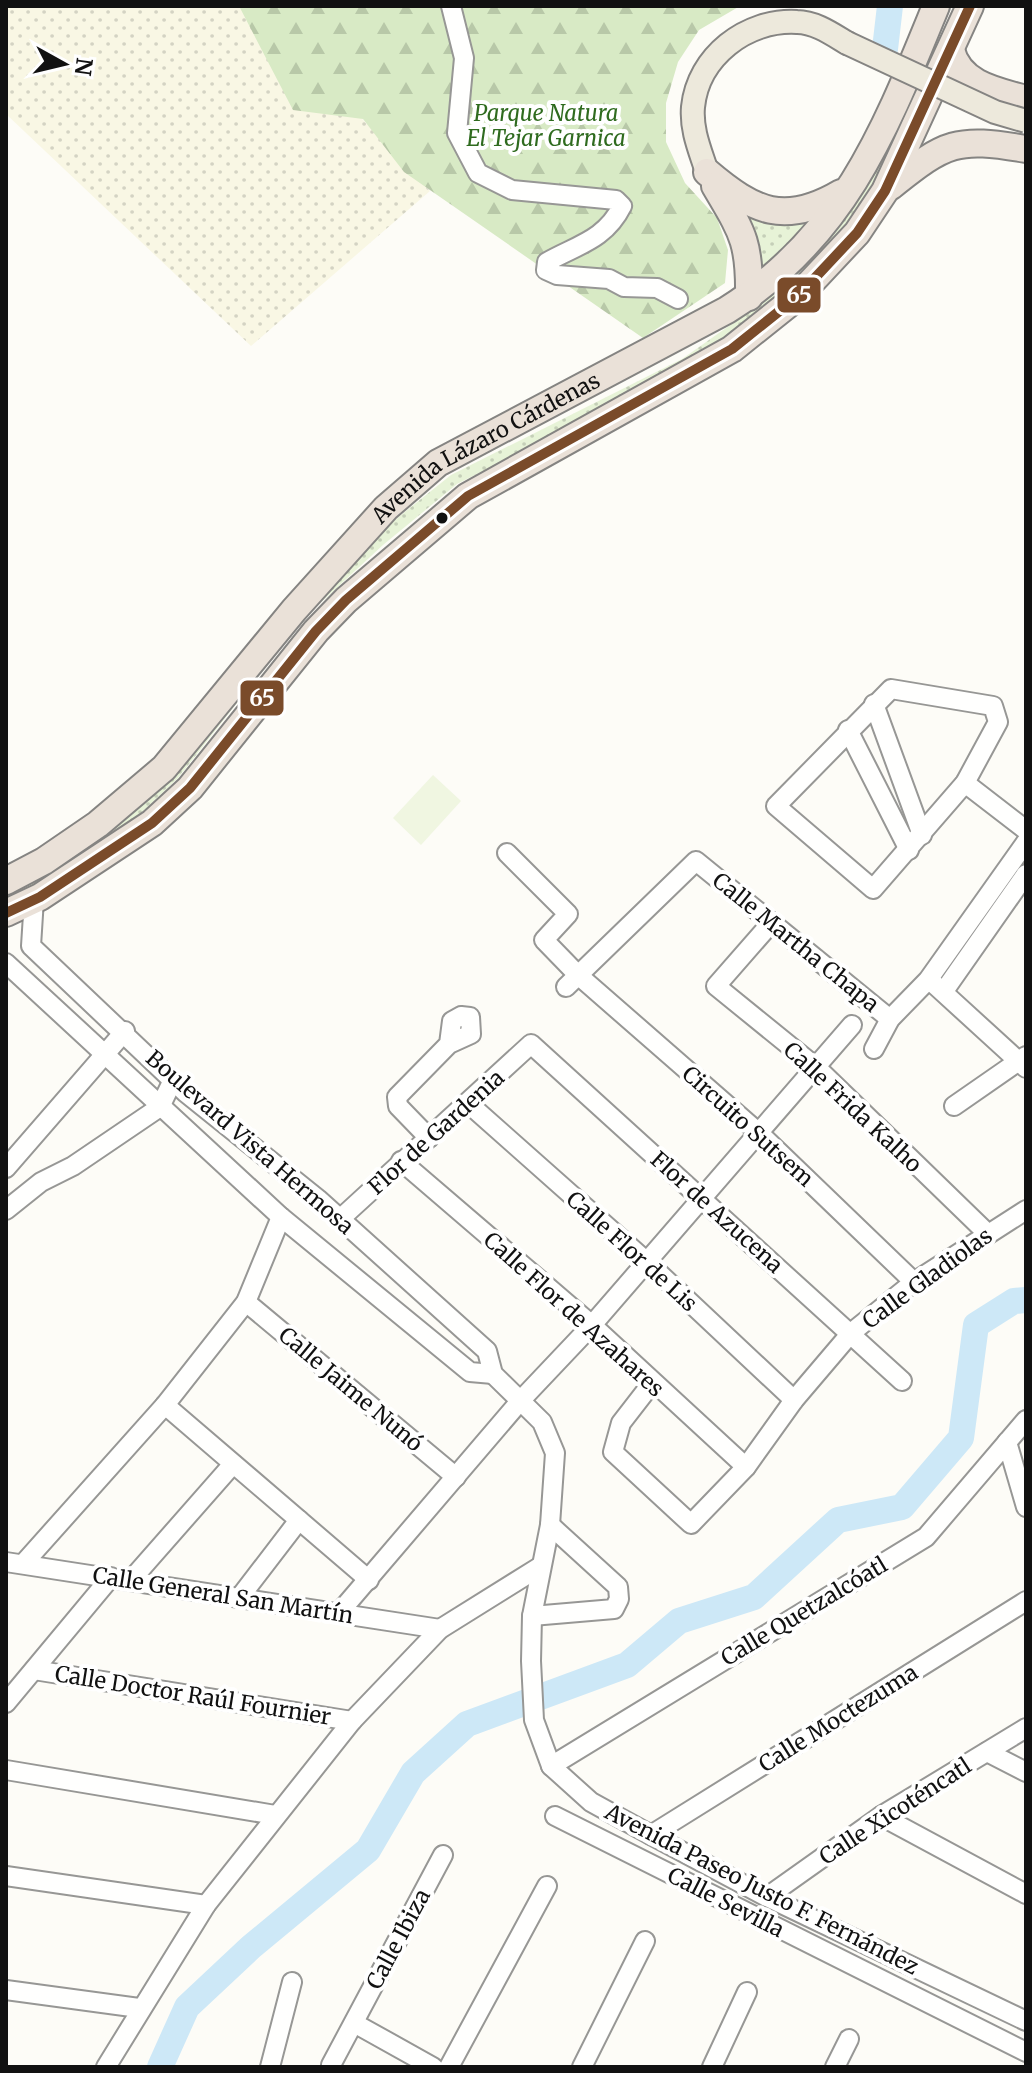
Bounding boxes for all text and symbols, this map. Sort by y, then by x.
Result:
north arrow [24,24,104,104]
text: N [69,56,99,78]
park label: Parque Natura El Tejar Garnica [466,99,626,152]
line badge: 65 [776,276,822,314]
text: 65 [786,281,812,309]
street label: Avenida Lázaro Cárdenas [364,366,605,530]
unlabelled marker [434,510,450,526]
line badge: 65 [239,679,285,717]
text: 65 [249,684,275,712]
street label: Calle Martha Chapa [707,866,885,1018]
street label: Calle Frida Kalho [778,1036,928,1178]
street label: Boulevard Vista Hermosa [140,1044,360,1240]
street label: Circuito Sutsem [676,1060,820,1193]
street label: Flor de Gardenia [362,1063,510,1200]
street label: Flor de Azucena [645,1145,789,1279]
street label: Calle Flor de Lis [561,1185,703,1317]
street label: Calle Gladiolas [857,1221,997,1335]
street label: Calle Flor de Azahares [478,1226,670,1402]
street label: Calle Jaime Nunó [273,1321,429,1458]
street label: Calle Quetzalcóatl [716,1550,892,1672]
street label: Calle General San Martín [91,1561,356,1629]
street label: Calle Moctezuma [753,1658,923,1778]
street label: Calle Doctor Raúl Fournier [53,1659,333,1731]
street label: Calle Xicoténcatl [814,1751,976,1871]
street label: Avenida Paseo Justo F. Fernández [600,1797,923,1980]
street label: Calle Sevilla [663,1861,789,1943]
street label: Calle Ibiza [360,1884,436,1994]

